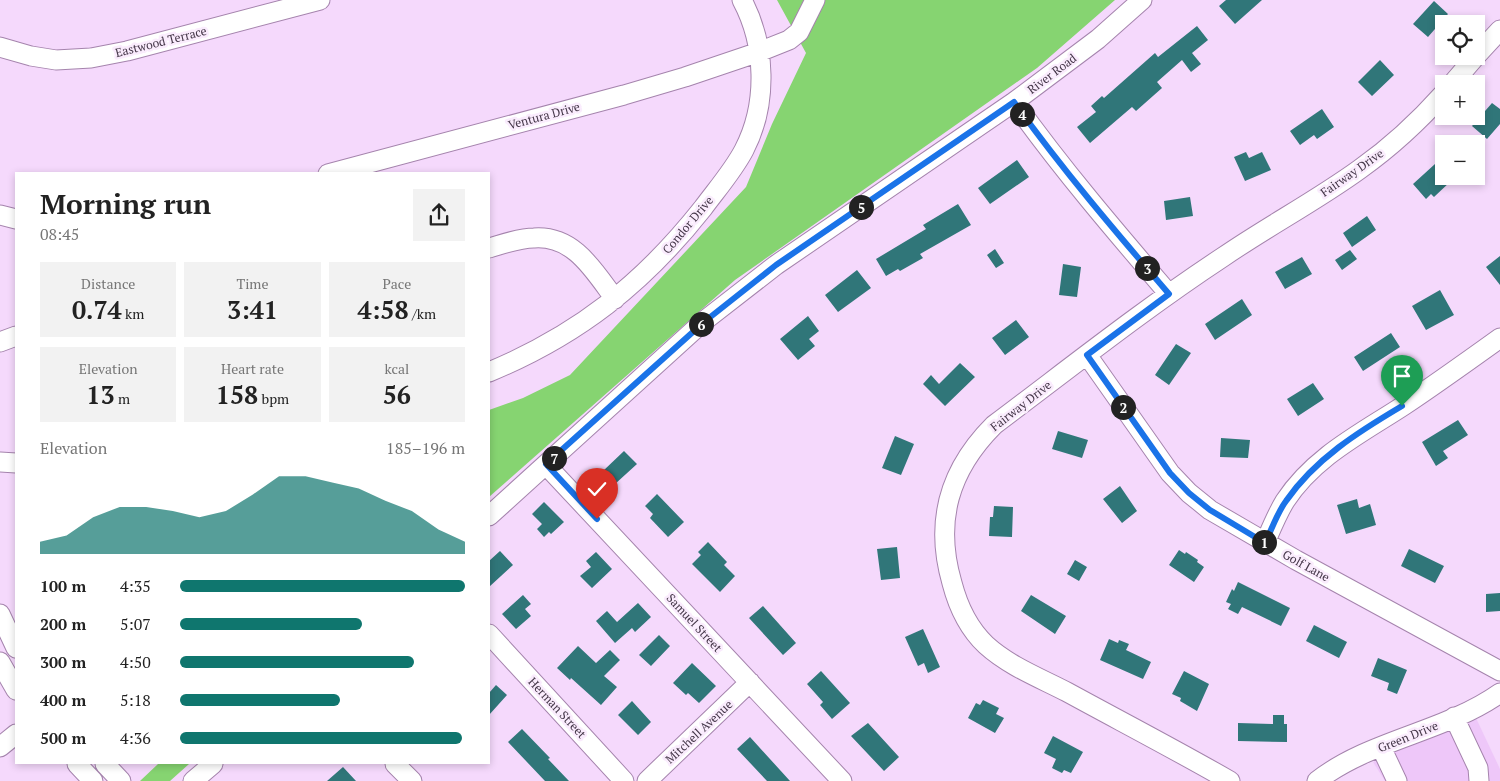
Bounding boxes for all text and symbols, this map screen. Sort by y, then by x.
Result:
map controls [1435,15,1485,185]
button: locate [1435,15,1485,65]
street label: Eastwood Terrace [114,23,208,60]
street label: River Road [1024,50,1079,97]
button: + [1435,75,1485,125]
street label: Ventura Drive [506,99,581,132]
pin: 4 [1010,102,1034,126]
text: 4 [1019,105,1026,124]
button: − [1435,135,1485,185]
street label: Fairway Drive [1317,145,1386,200]
text: Morning run [40,185,211,222]
button: share [413,189,465,241]
street label: Condor Drive [659,193,716,257]
pin: 5 [848,194,874,220]
text: 5 [858,198,865,217]
text: 08:45 [40,223,79,245]
pin: 3 [1134,256,1160,280]
text: 3 [1144,259,1151,278]
text: Distance [81,274,135,293]
text: Time [236,274,269,293]
text: Pace [382,274,411,293]
text: 0.74 [72,293,122,326]
text: 3:41 [227,293,278,326]
text: 4:58 [358,293,409,326]
text: km [122,304,144,323]
text: /km [409,304,436,323]
pin: 6 [688,312,714,336]
text: 6 [698,315,705,334]
pin [1381,355,1423,406]
text: Elevation [79,359,138,378]
text: Heart rate [221,359,284,378]
text: kcal [384,359,409,378]
icon: arrive [1388,362,1416,390]
street label: Fairway Drive [987,377,1054,434]
text: 13 [86,378,115,411]
text: 158 [216,378,258,411]
text: 56 [383,378,411,411]
text: m [115,389,130,408]
text: bpm [258,389,289,408]
pin: 2 [1110,394,1136,420]
text: 2 [1120,398,1127,417]
text: Elevation [40,437,107,459]
text: 185–196 m [386,437,465,459]
pin: 7 [542,446,566,470]
text: 7 [551,449,558,468]
pin [576,468,618,519]
icon: check [583,475,611,503]
pin: 1 [1252,530,1276,554]
text: 1 [1261,533,1268,552]
street label: Golf Lane [1280,547,1332,585]
text: 100 m [40,575,86,597]
text: 4:35 [120,575,151,597]
street label: Samuel Street [664,590,726,655]
text: 200 m [40,613,86,635]
text: 5:07 [120,613,151,635]
text: 300 m [40,651,86,673]
text: 4:50 [120,651,151,673]
street label: Herman Street [525,674,590,742]
text: 400 m [40,689,86,711]
text: 5:18 [120,689,151,711]
street label: Mitchell Avenue [662,697,735,767]
street label: Green Drive [1376,718,1440,755]
text: 500 m [40,727,86,749]
text: 4:36 [120,727,151,749]

